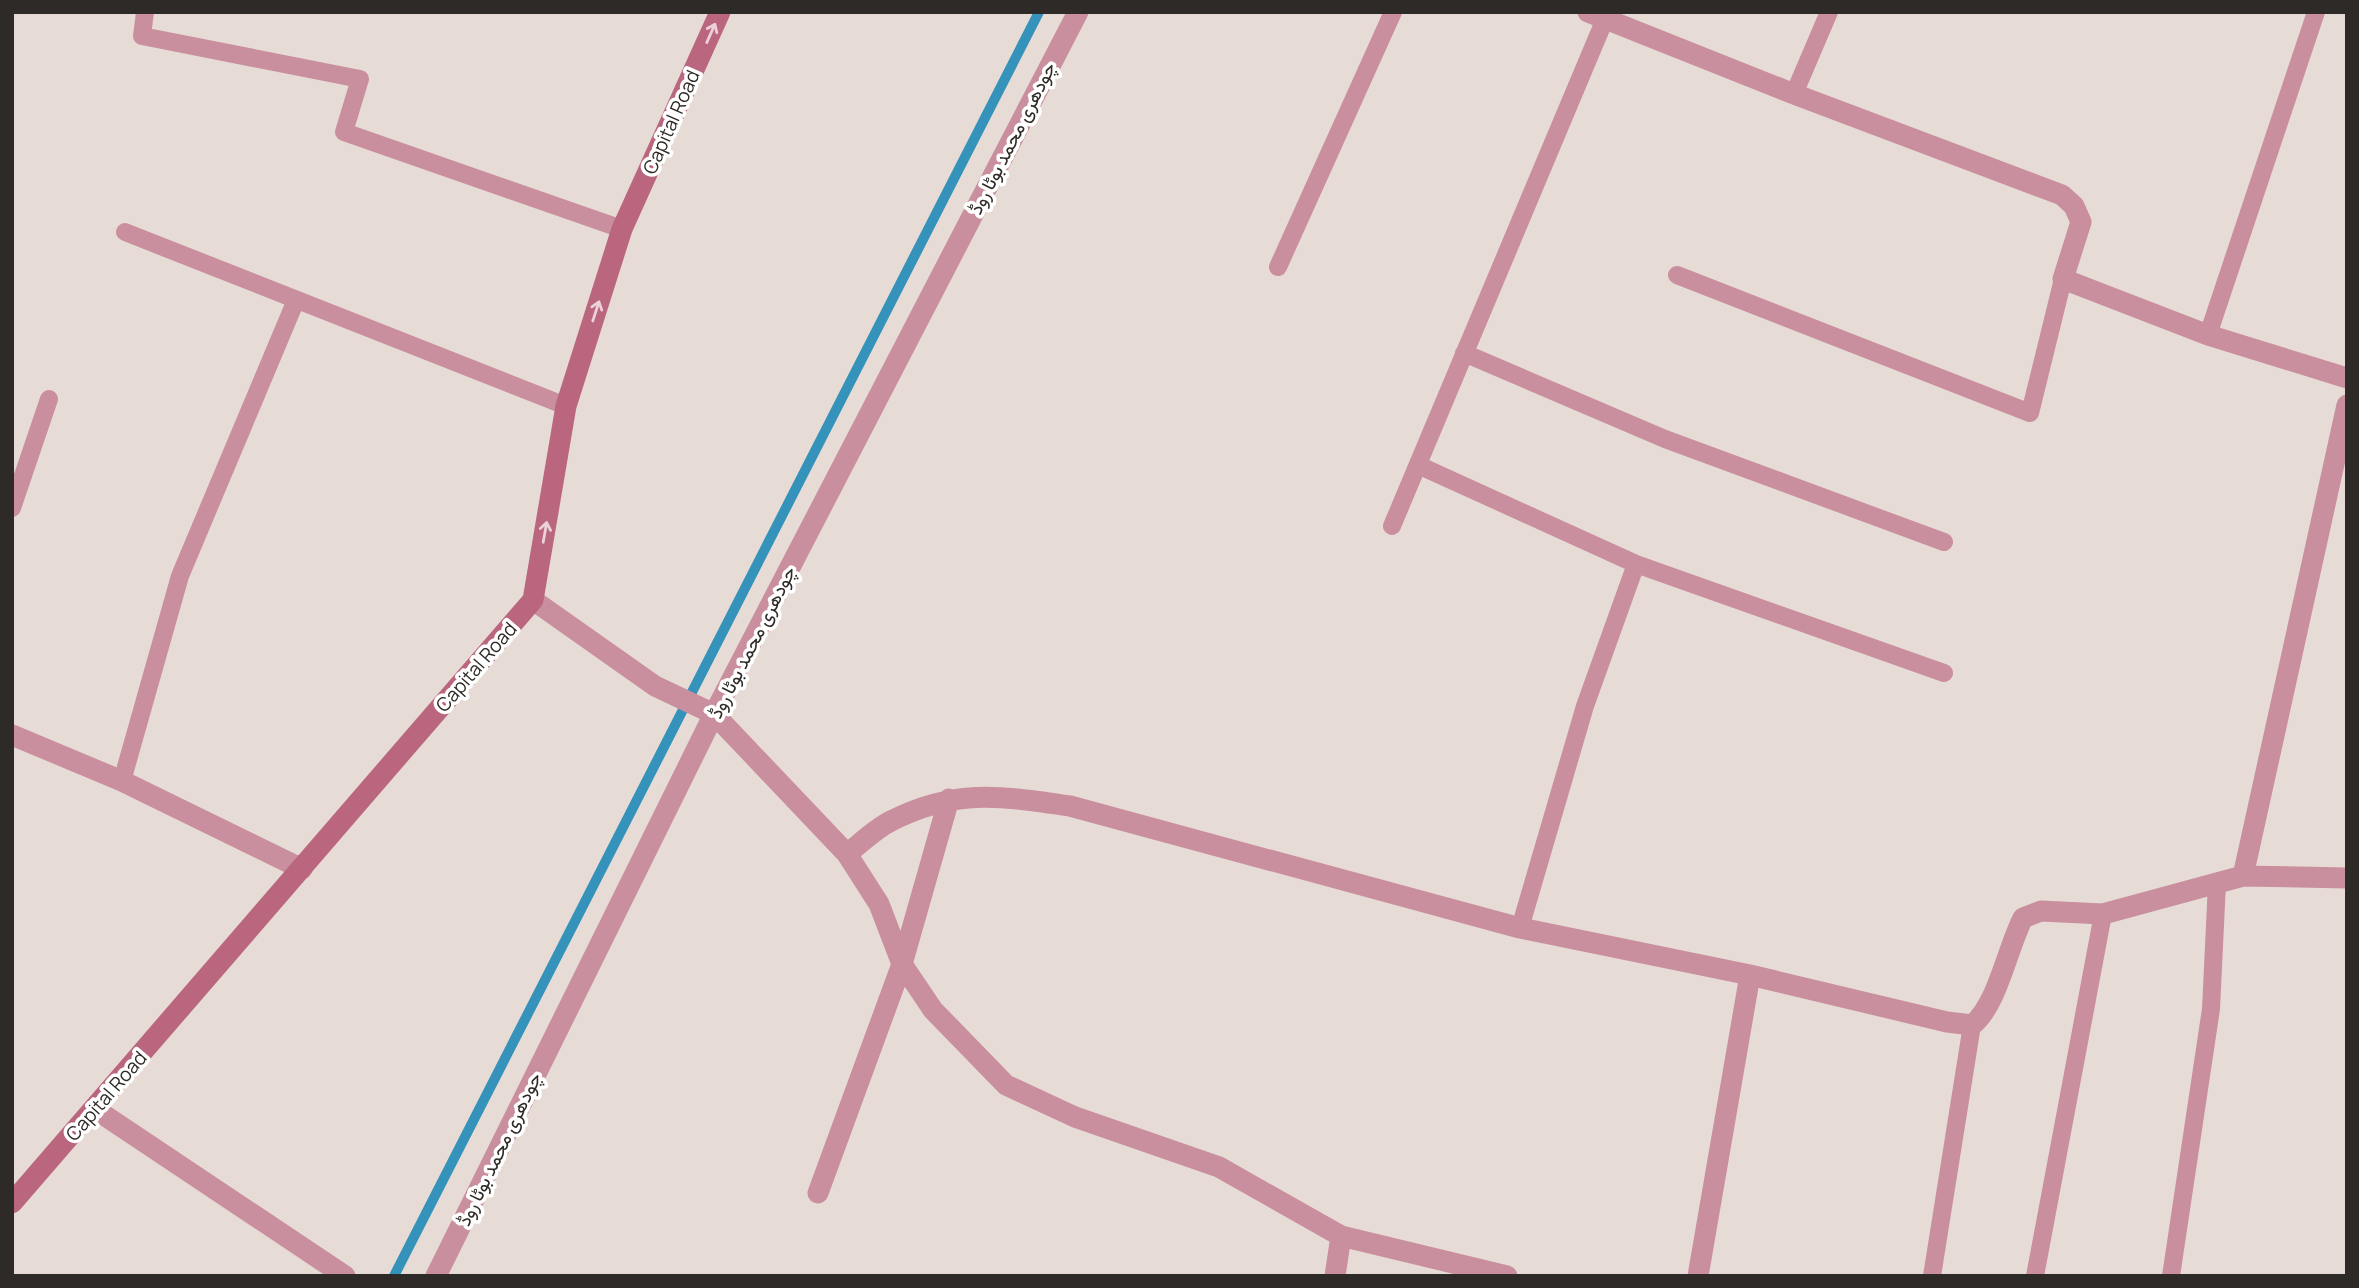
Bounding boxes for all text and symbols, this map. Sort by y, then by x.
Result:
one-way arrow [705,23,718,45]
street label: چودھری محمد بوٹا روڈ [962,57,1063,219]
street label: Capital Road [636,66,706,178]
one-way arrow [591,301,604,323]
one-way arrow [539,521,552,544]
street label: چودھری محمد بوٹا روڈ [702,561,803,723]
street label: Capital Road [430,616,522,718]
street label: Capital Road [60,1045,152,1147]
street label: چودھری محمد بوٹا روڈ [450,1068,548,1231]

